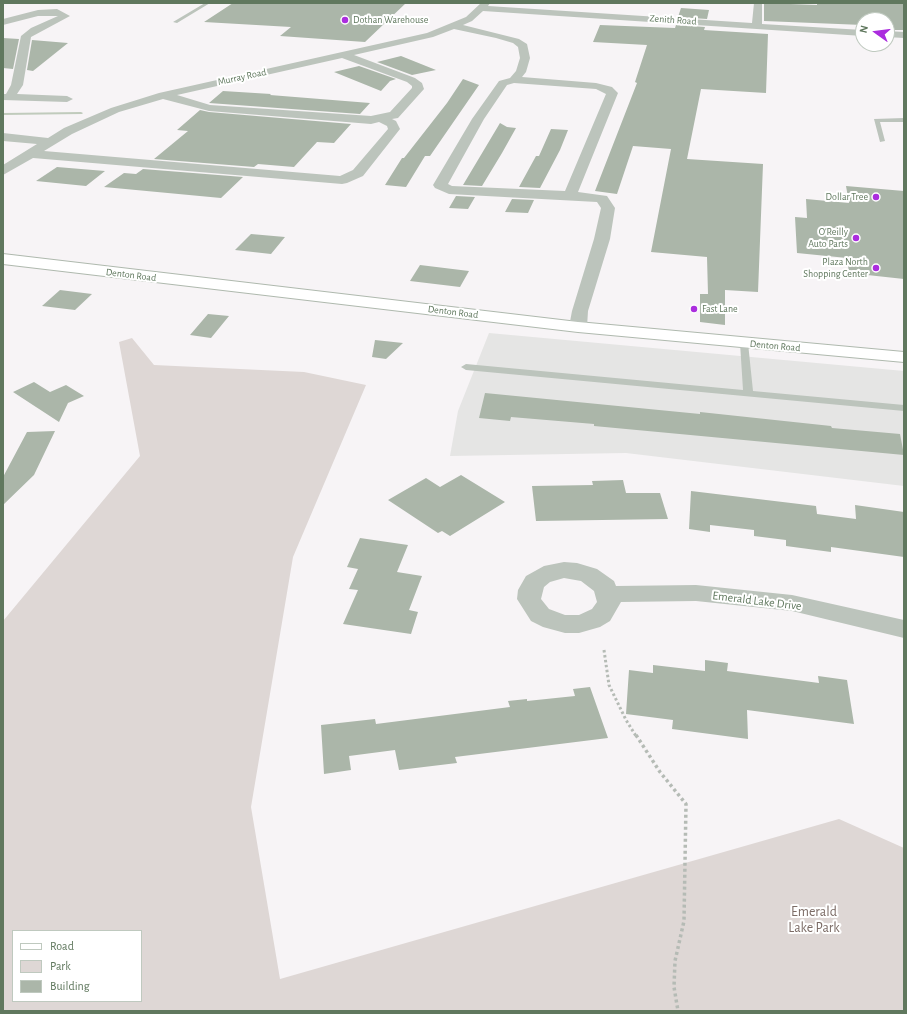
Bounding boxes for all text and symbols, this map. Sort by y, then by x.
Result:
street label: Zenith Road [649,12,697,28]
north arrow [855,12,895,52]
place label: Dothan Warehouse [353,14,428,26]
marker: Dothan Warehouse [340,15,350,25]
text: N [858,24,870,34]
street label: Murray Road [217,66,267,88]
place label: Dollar Tree [826,191,868,203]
marker: Dollar Tree [871,192,881,202]
place label: O'Reilly Auto Parts [808,226,848,250]
marker: O'Reilly Auto Parts [851,233,861,243]
place label: Plaza North Shopping Center [803,256,868,280]
marker: Plaza North Shopping Center [871,263,881,273]
street label: Denton Road [105,266,157,284]
street label: Denton Road [427,303,479,321]
place label: Fast Lane [702,303,738,315]
marker: Fast Lane [689,304,699,314]
street label: Denton Road [749,338,801,354]
street label: Emerald Lake Drive [712,588,802,614]
park label: Emerald Lake Park [788,904,840,936]
legend [12,930,142,1002]
text: Road [50,940,74,952]
text: Park [50,960,71,972]
text: Building [50,980,90,992]

